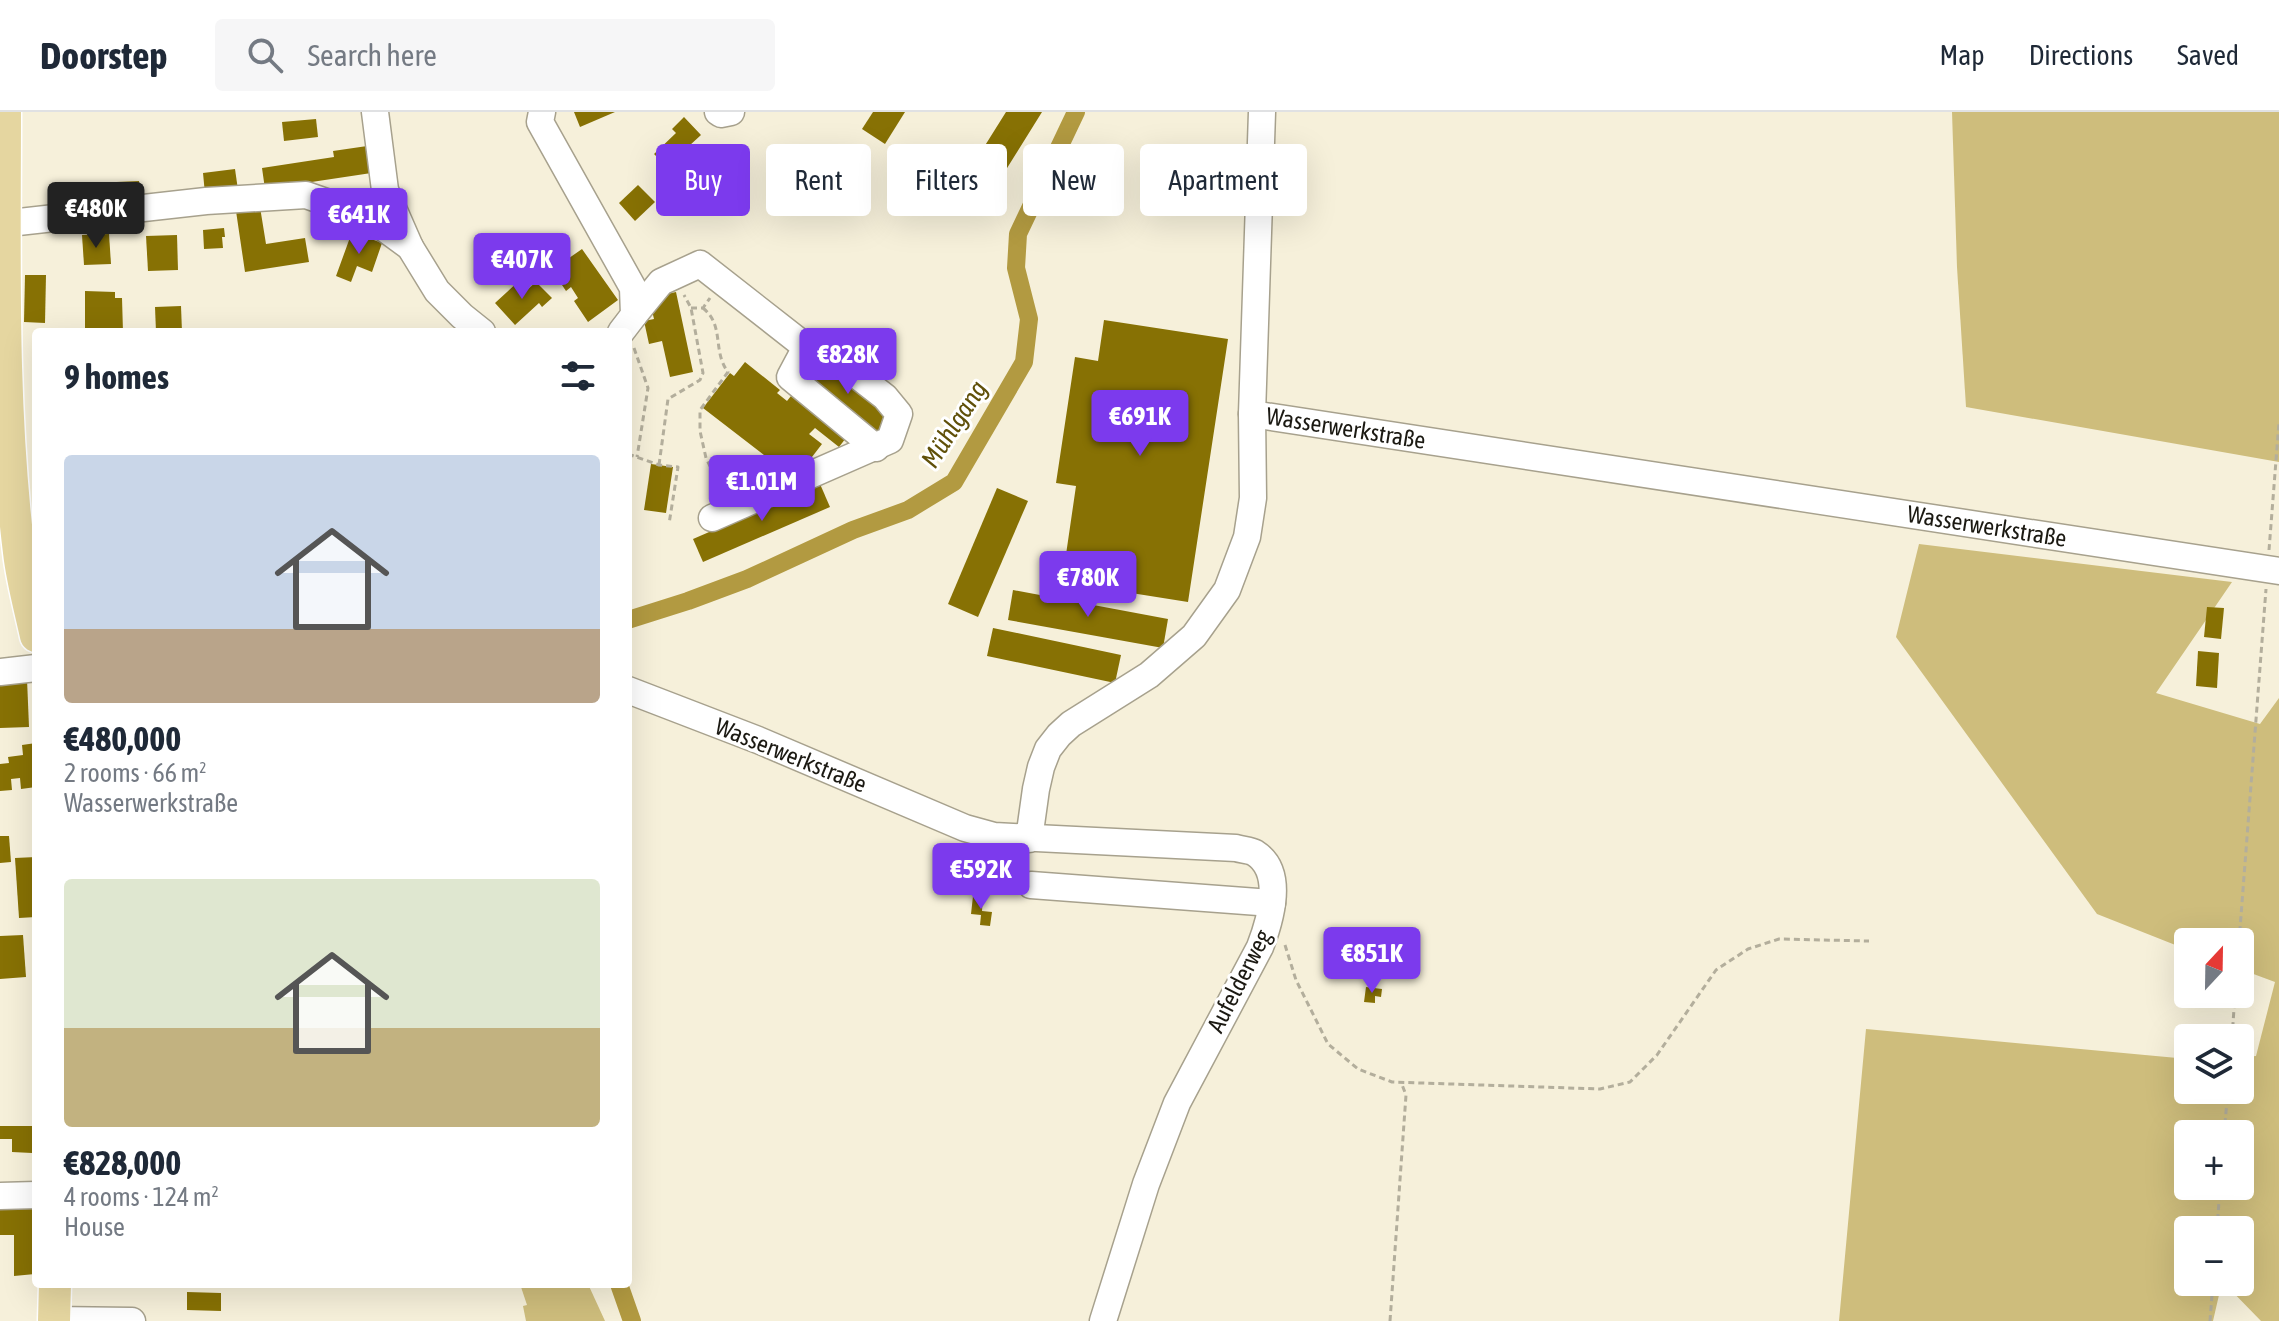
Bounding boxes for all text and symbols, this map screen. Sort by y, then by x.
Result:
search box [215,19,775,91]
icon: search [243,33,287,77]
text: Doorstep [40,34,167,77]
text: Search here [307,38,437,72]
text: Map [1940,39,1985,71]
text: Directions [2029,39,2133,71]
text: Saved [2177,39,2239,71]
chip: Buy [656,144,750,216]
chip: Rent [766,144,871,216]
chip: Filters [887,144,1007,216]
chip: New [1023,144,1124,216]
chip: Apartment [1140,144,1307,216]
pin: €480K [40,182,152,250]
pin: €641K [303,188,415,256]
text: €480K [65,193,127,223]
text: €641K [328,199,390,229]
pin: €407K [466,233,578,301]
text: €407K [491,244,553,274]
pin: €828K [792,328,904,396]
text: €828K [817,339,879,369]
icon: filters [556,354,600,398]
text: 9 homes [64,357,169,396]
water label: Mühlgang [915,375,993,473]
pin: €691K [1084,390,1196,458]
text: €691K [1109,401,1171,431]
street label: Wasserwerkstraße [1265,402,1427,454]
pin: €1.01M [697,455,827,523]
text: €1.01M [727,466,797,496]
street label: Wasserwerkstraße [1906,500,2068,552]
icon: home [260,507,404,651]
pin: €780K [1032,551,1144,619]
text: €780K [1057,562,1119,592]
street label: Wasserwerkstraße [711,712,871,798]
text: €480,000 [64,719,181,758]
text: 2 rooms · 66 m² [64,758,206,788]
text: Wasserwerkstraße [64,788,238,818]
pin: €592K [925,843,1037,911]
text: €592K [950,854,1012,884]
street label: Aufelderweg [1202,925,1277,1037]
pin: €851K [1316,927,1428,995]
north arrow [2174,928,2254,1008]
map controls [2174,928,2254,1296]
icon: home [260,931,404,1075]
text: €851K [1341,938,1403,968]
button: layers [2174,1024,2254,1104]
button: + [2174,1120,2254,1200]
text: €828,000 [64,1143,181,1182]
text: 4 rooms · 124 m² [64,1182,219,1212]
text: House [64,1212,125,1242]
button: − [2174,1216,2254,1296]

